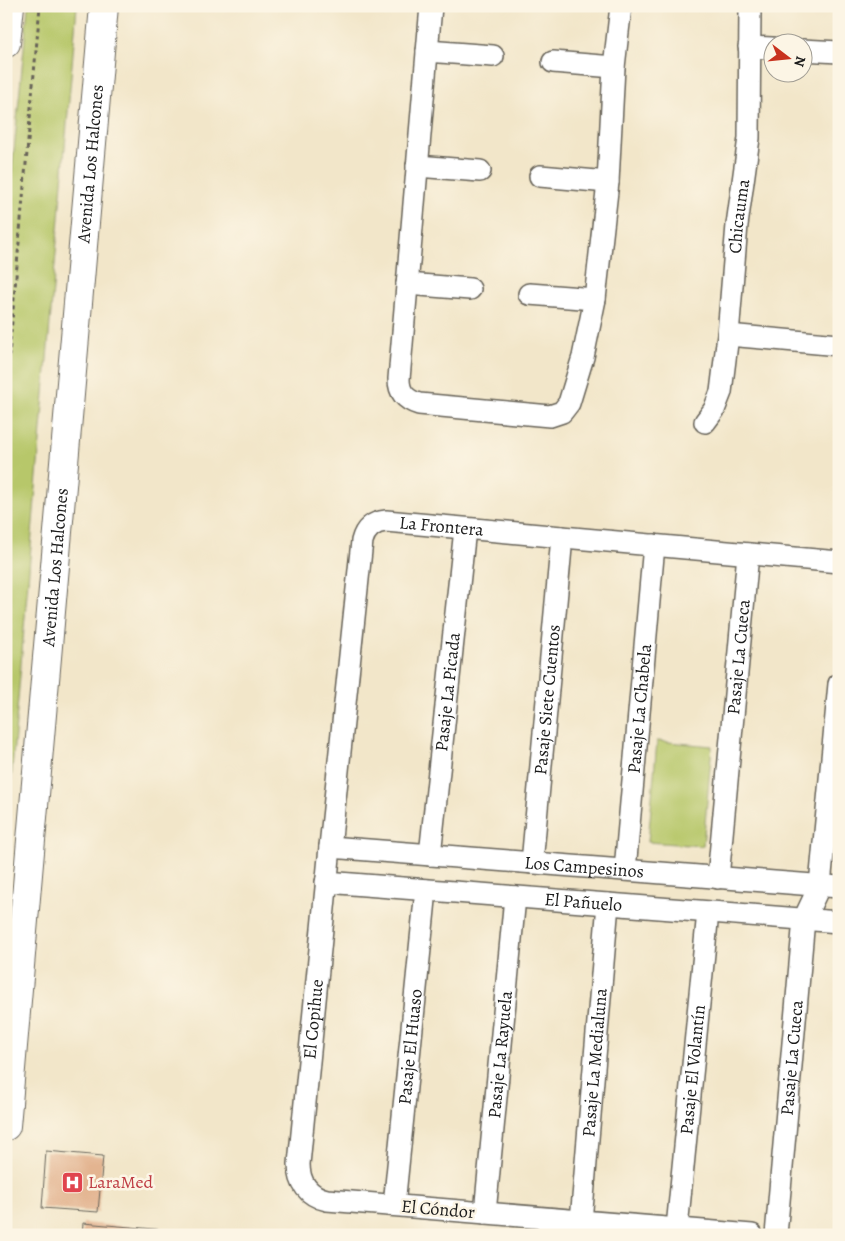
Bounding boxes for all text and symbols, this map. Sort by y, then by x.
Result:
north arrow [762,32,812,82]
text: N [789,54,811,69]
street label: Avenida Los Halcones [71,83,109,245]
street label: Chicauma [723,177,755,254]
street label: Avenida Los Halcones [36,487,74,648]
street label: La Frontera [398,510,485,542]
street label: Pasaje La Cueca [721,598,756,716]
street label: Pasaje Siete Cuentos [528,623,566,776]
street label: Pasaje La Picada [429,631,466,753]
street label: Pasaje La Chabela [622,642,657,775]
street label: Los Campesinos [524,850,645,884]
street label: El Pañuelo [543,887,623,917]
street label: El Copihue [297,978,329,1060]
street label: Pasaje La Medialuna [576,987,613,1138]
street label: Pasaje El Huaso [392,988,428,1106]
street label: Pasaje La Rayuela [482,989,518,1120]
street label: Pasaje La Cueca [775,998,809,1116]
street label: Pasaje El Volantín [674,1003,711,1136]
hospital icon: LaraMed [60,1170,84,1194]
place label: LaraMed [88,1170,154,1194]
street label: El Cóndor [400,1194,476,1224]

